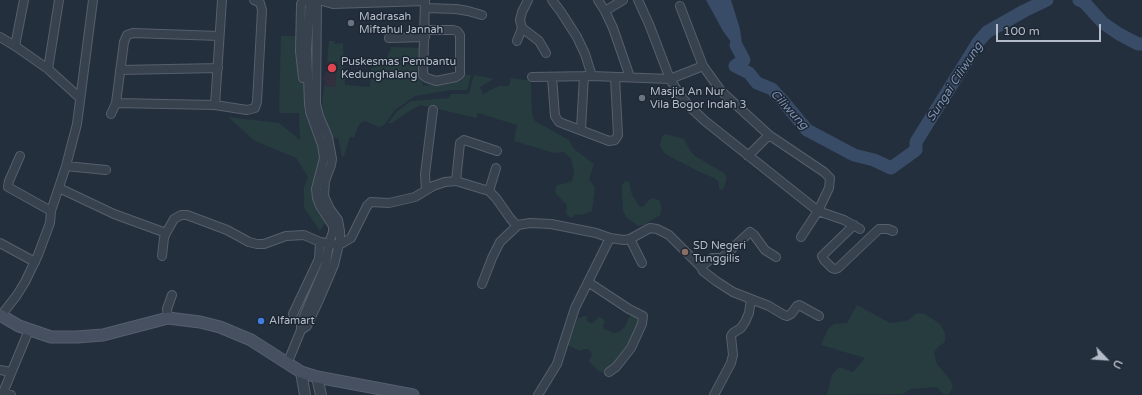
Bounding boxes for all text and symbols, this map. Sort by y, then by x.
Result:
place label: Madrasah Miftahul Jannah [359,10,443,36]
scale bar [998,16,1103,42]
marker: Madrasah Miftahul Jannah [346,18,356,28]
text: 100 m [1003,24,1040,38]
water label: Sungai Ciliwung [924,40,986,124]
place label: Puskesmas Pembantu Kedunghalang [341,55,456,81]
marker: Puskesmas Pembantu Kedunghalang [326,62,338,74]
place label: Masjid An Nur Vila Bogor Indah 3 [650,85,746,111]
water label: Ciliwung [767,87,811,133]
marker: Masjid An Nur Vila Bogor Indah 3 [637,93,647,103]
place label: SD Negeri Tunggilis [693,239,746,265]
marker: SD Negeri Tunggilis [680,247,690,257]
place label: Alfamart [269,314,315,328]
marker: Alfamart [256,316,266,326]
north arrow [1086,339,1126,379]
text: U [1110,358,1125,371]

